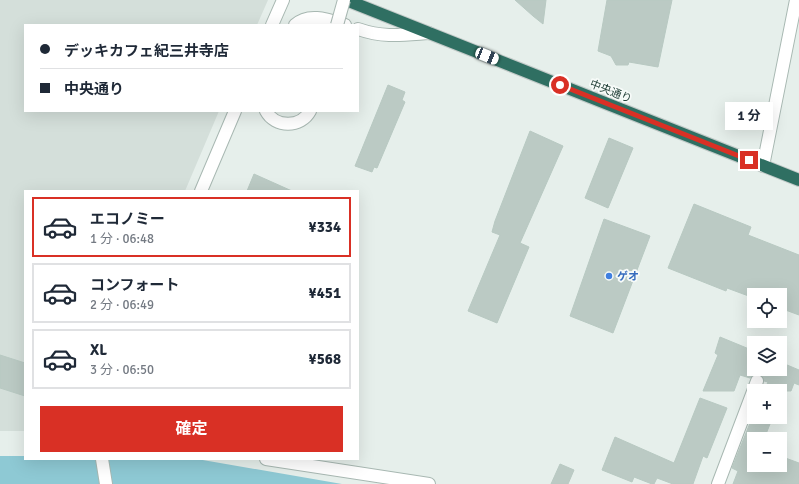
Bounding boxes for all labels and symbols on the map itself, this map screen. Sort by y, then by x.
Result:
car [474,46,500,66]
route start [551,76,569,94]
street label: 中央通り [588,77,634,106]
callout: 1 分 [725,102,773,130]
route end [740,151,758,169]
place label: ゲオ [617,270,639,283]
marker: ゲオ [604,271,614,281]

